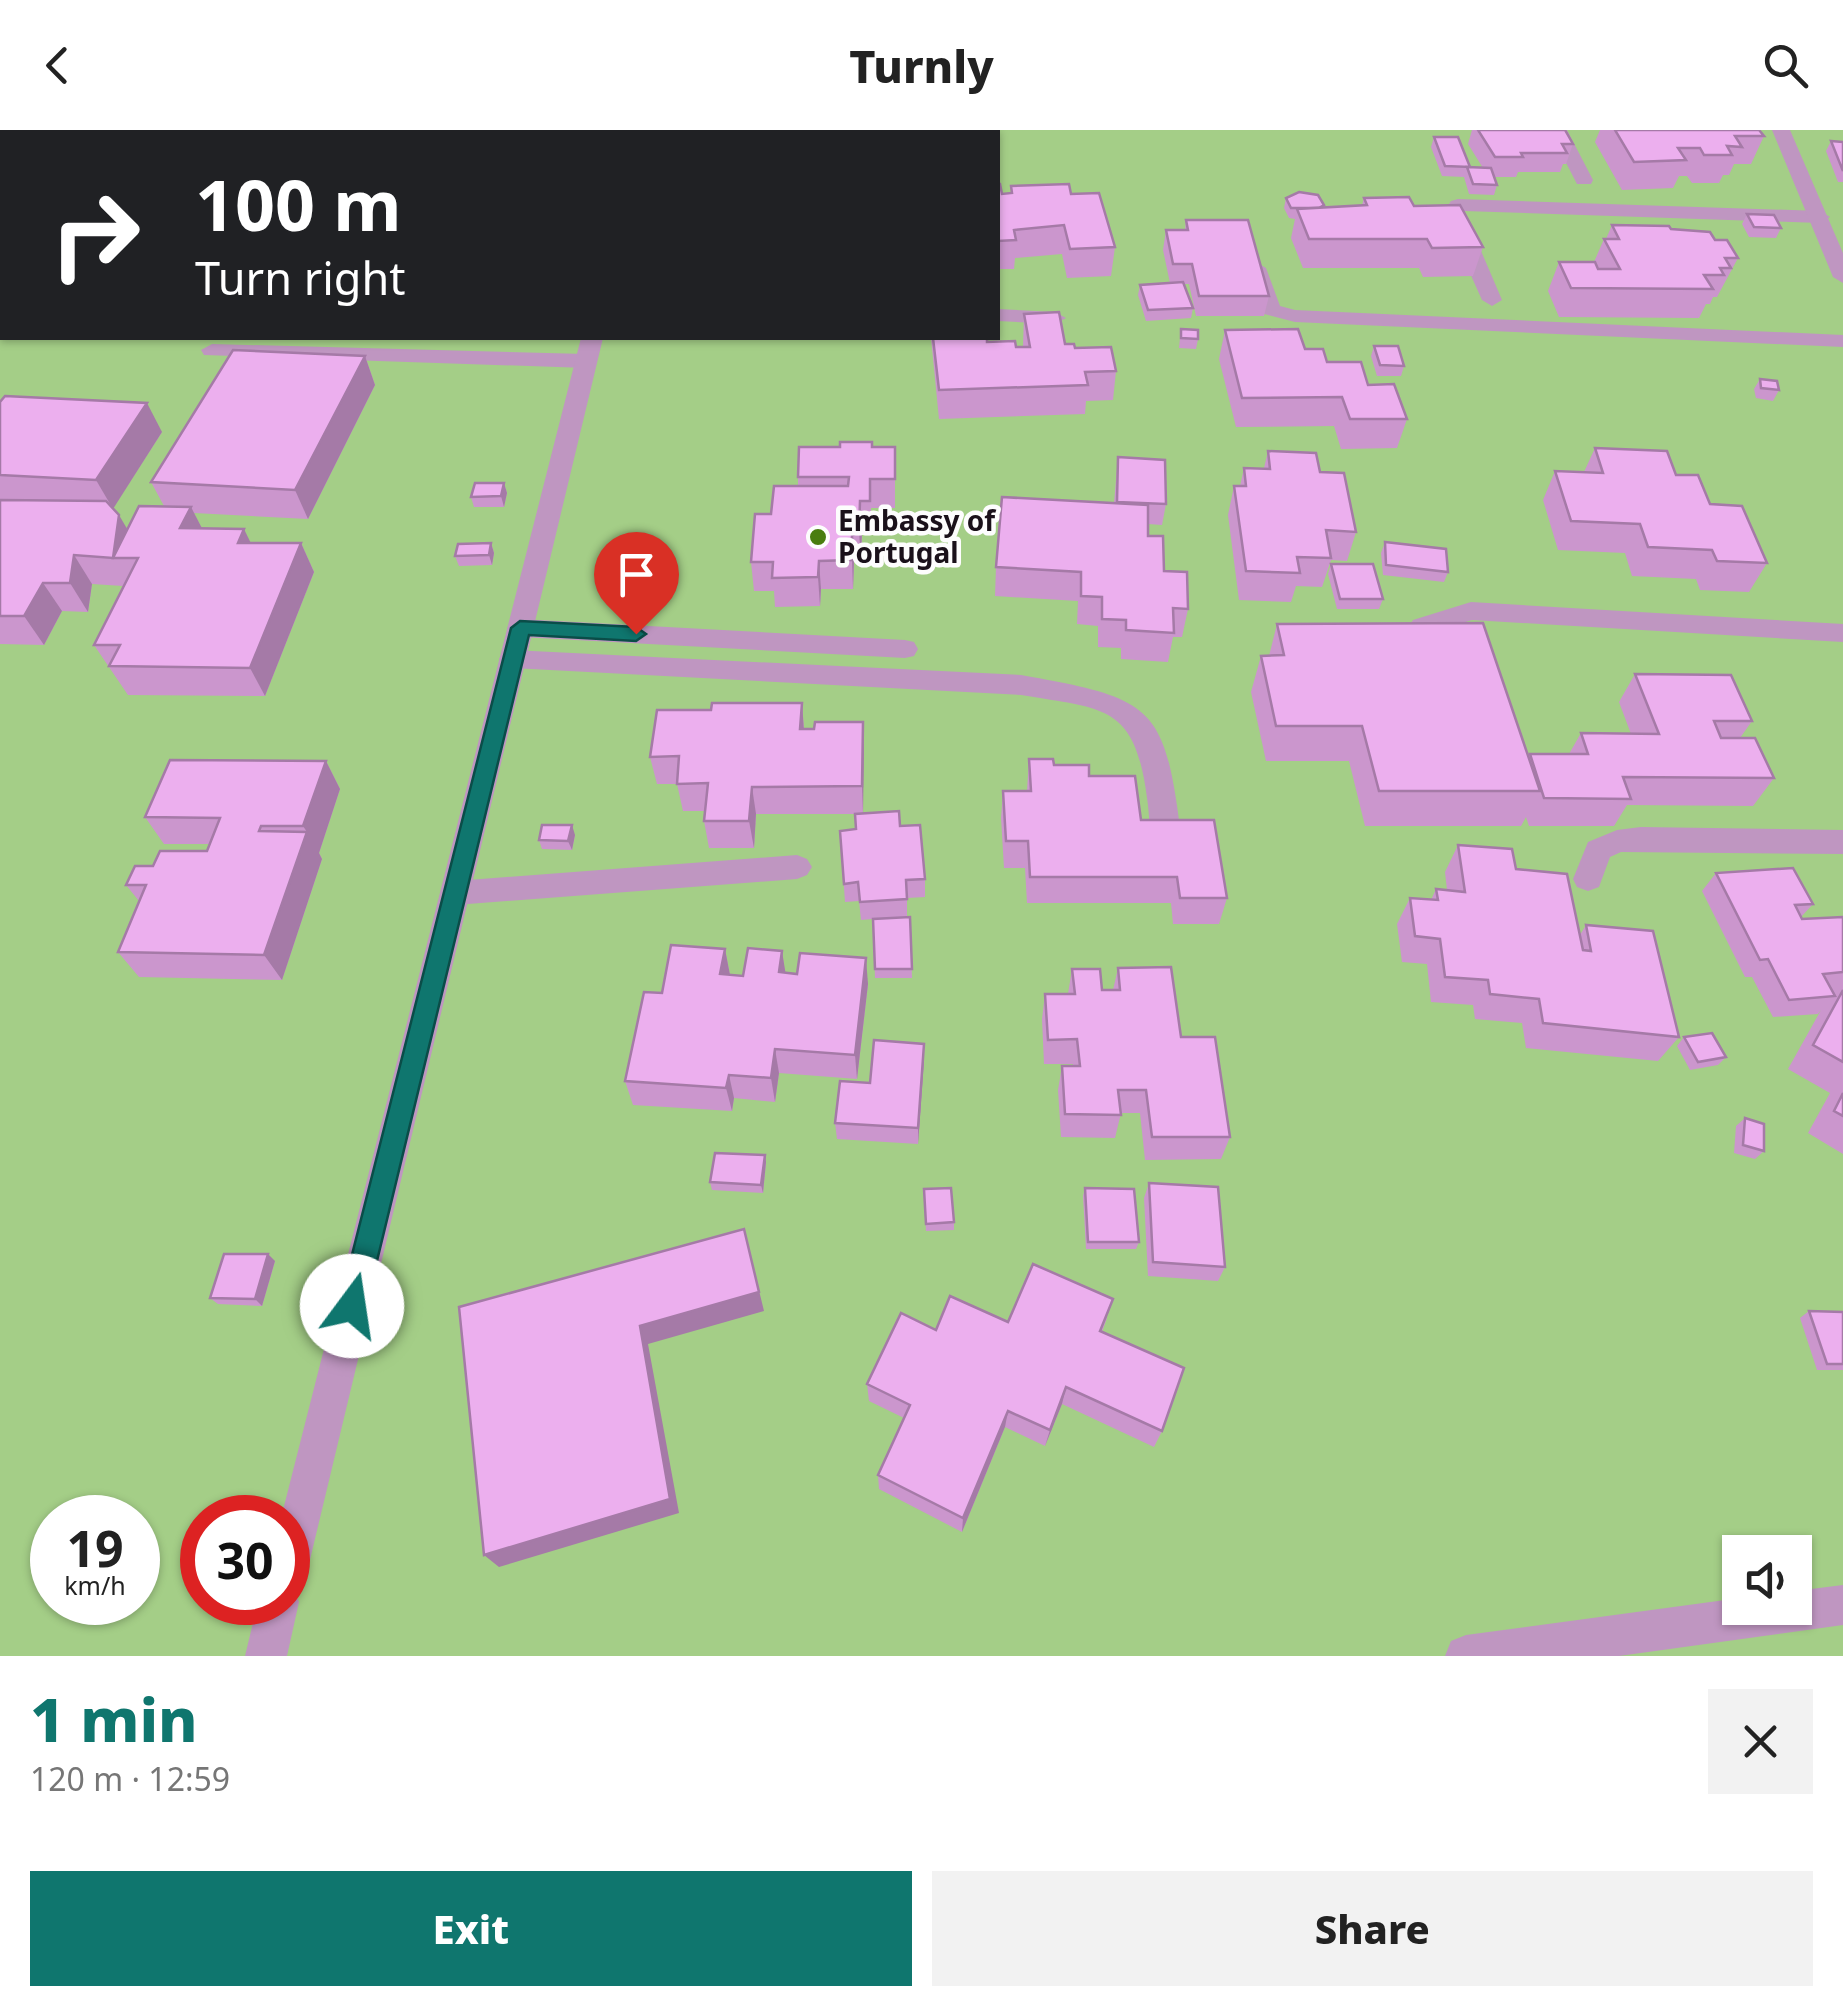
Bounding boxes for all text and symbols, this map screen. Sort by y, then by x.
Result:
text: Turnly [849,35,994,96]
icon: back [30,38,85,93]
icon: search [1758,38,1813,93]
text: 100 m [195,156,402,252]
icon: right [30,170,160,300]
text: Turn right [195,247,406,308]
place label: Embassy of Portugal [838,501,997,571]
marker: Embassy of Portugal [807,526,829,548]
pin [594,532,679,635]
icon: arrive [609,547,664,602]
position arrow [300,1254,404,1358]
speed limit sign: 30 [180,1495,310,1625]
text: 19 [66,1514,124,1582]
map controls [1722,1535,1812,1625]
button: sound [1722,1535,1812,1625]
text: km/h [64,1568,126,1602]
text: 1 min [30,1678,198,1760]
button: close [1708,1689,1813,1794]
text: 120 m · 12:59 [30,1757,230,1800]
button: Exit [30,1871,912,1986]
button: Share [932,1871,1813,1986]

